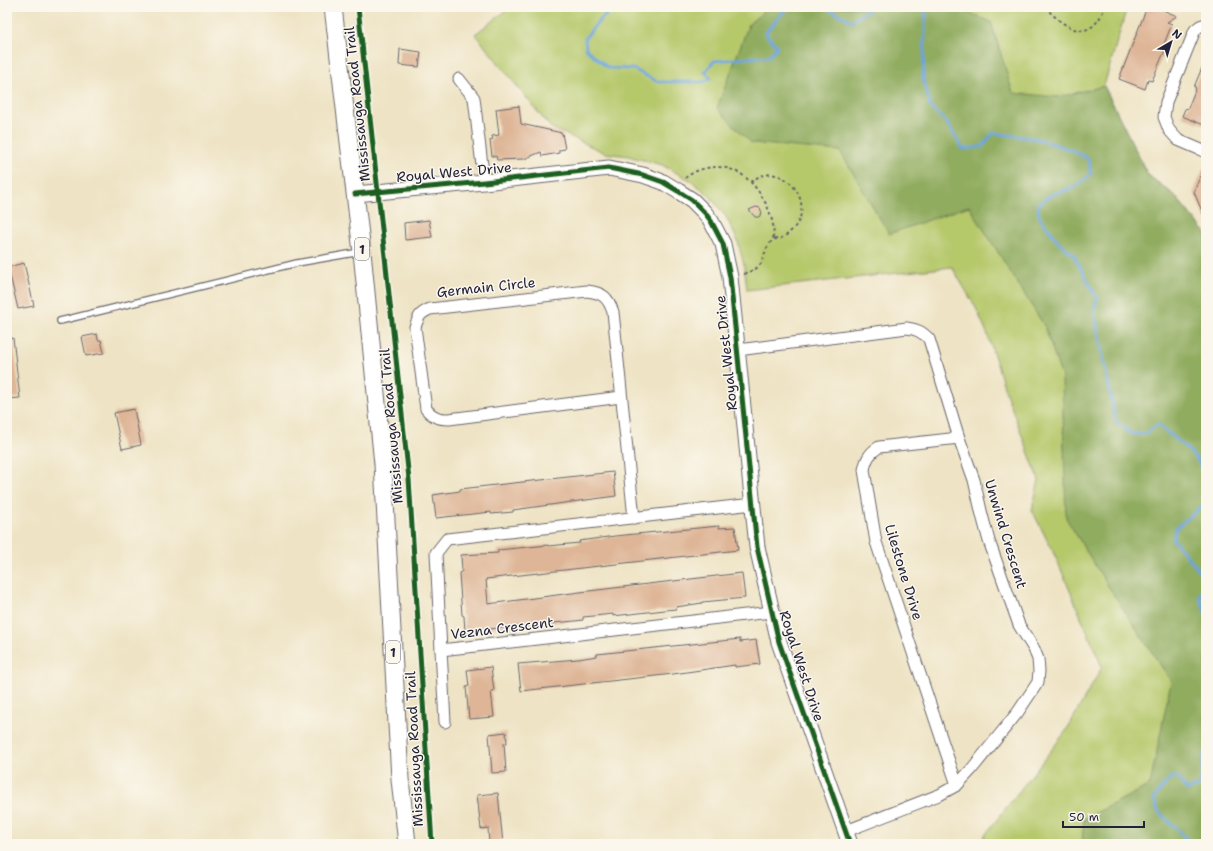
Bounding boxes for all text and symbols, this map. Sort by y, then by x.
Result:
north arrow [1151,22,1191,62]
street label: Mississauga Road Trail [340,25,374,182]
text: N [1169,26,1185,43]
street label: Royal West Drive [396,158,513,186]
road number: 1 [355,238,369,260]
street label: Germain Circle [436,273,536,301]
street label: Royal West Drive [711,294,741,412]
street label: Mississauga Road Trail [375,347,407,504]
street label: Unwind Crescent [981,477,1031,591]
street label: Lilestone Drive [881,522,927,622]
street label: Royal West Drive [776,608,828,724]
street label: Vezna Crescent [449,613,555,643]
road number: 1 [386,641,400,663]
street label: Mississauga Road Trail [401,670,427,827]
scale bar [1063,803,1144,829]
text: 50 m [1069,809,1099,825]

